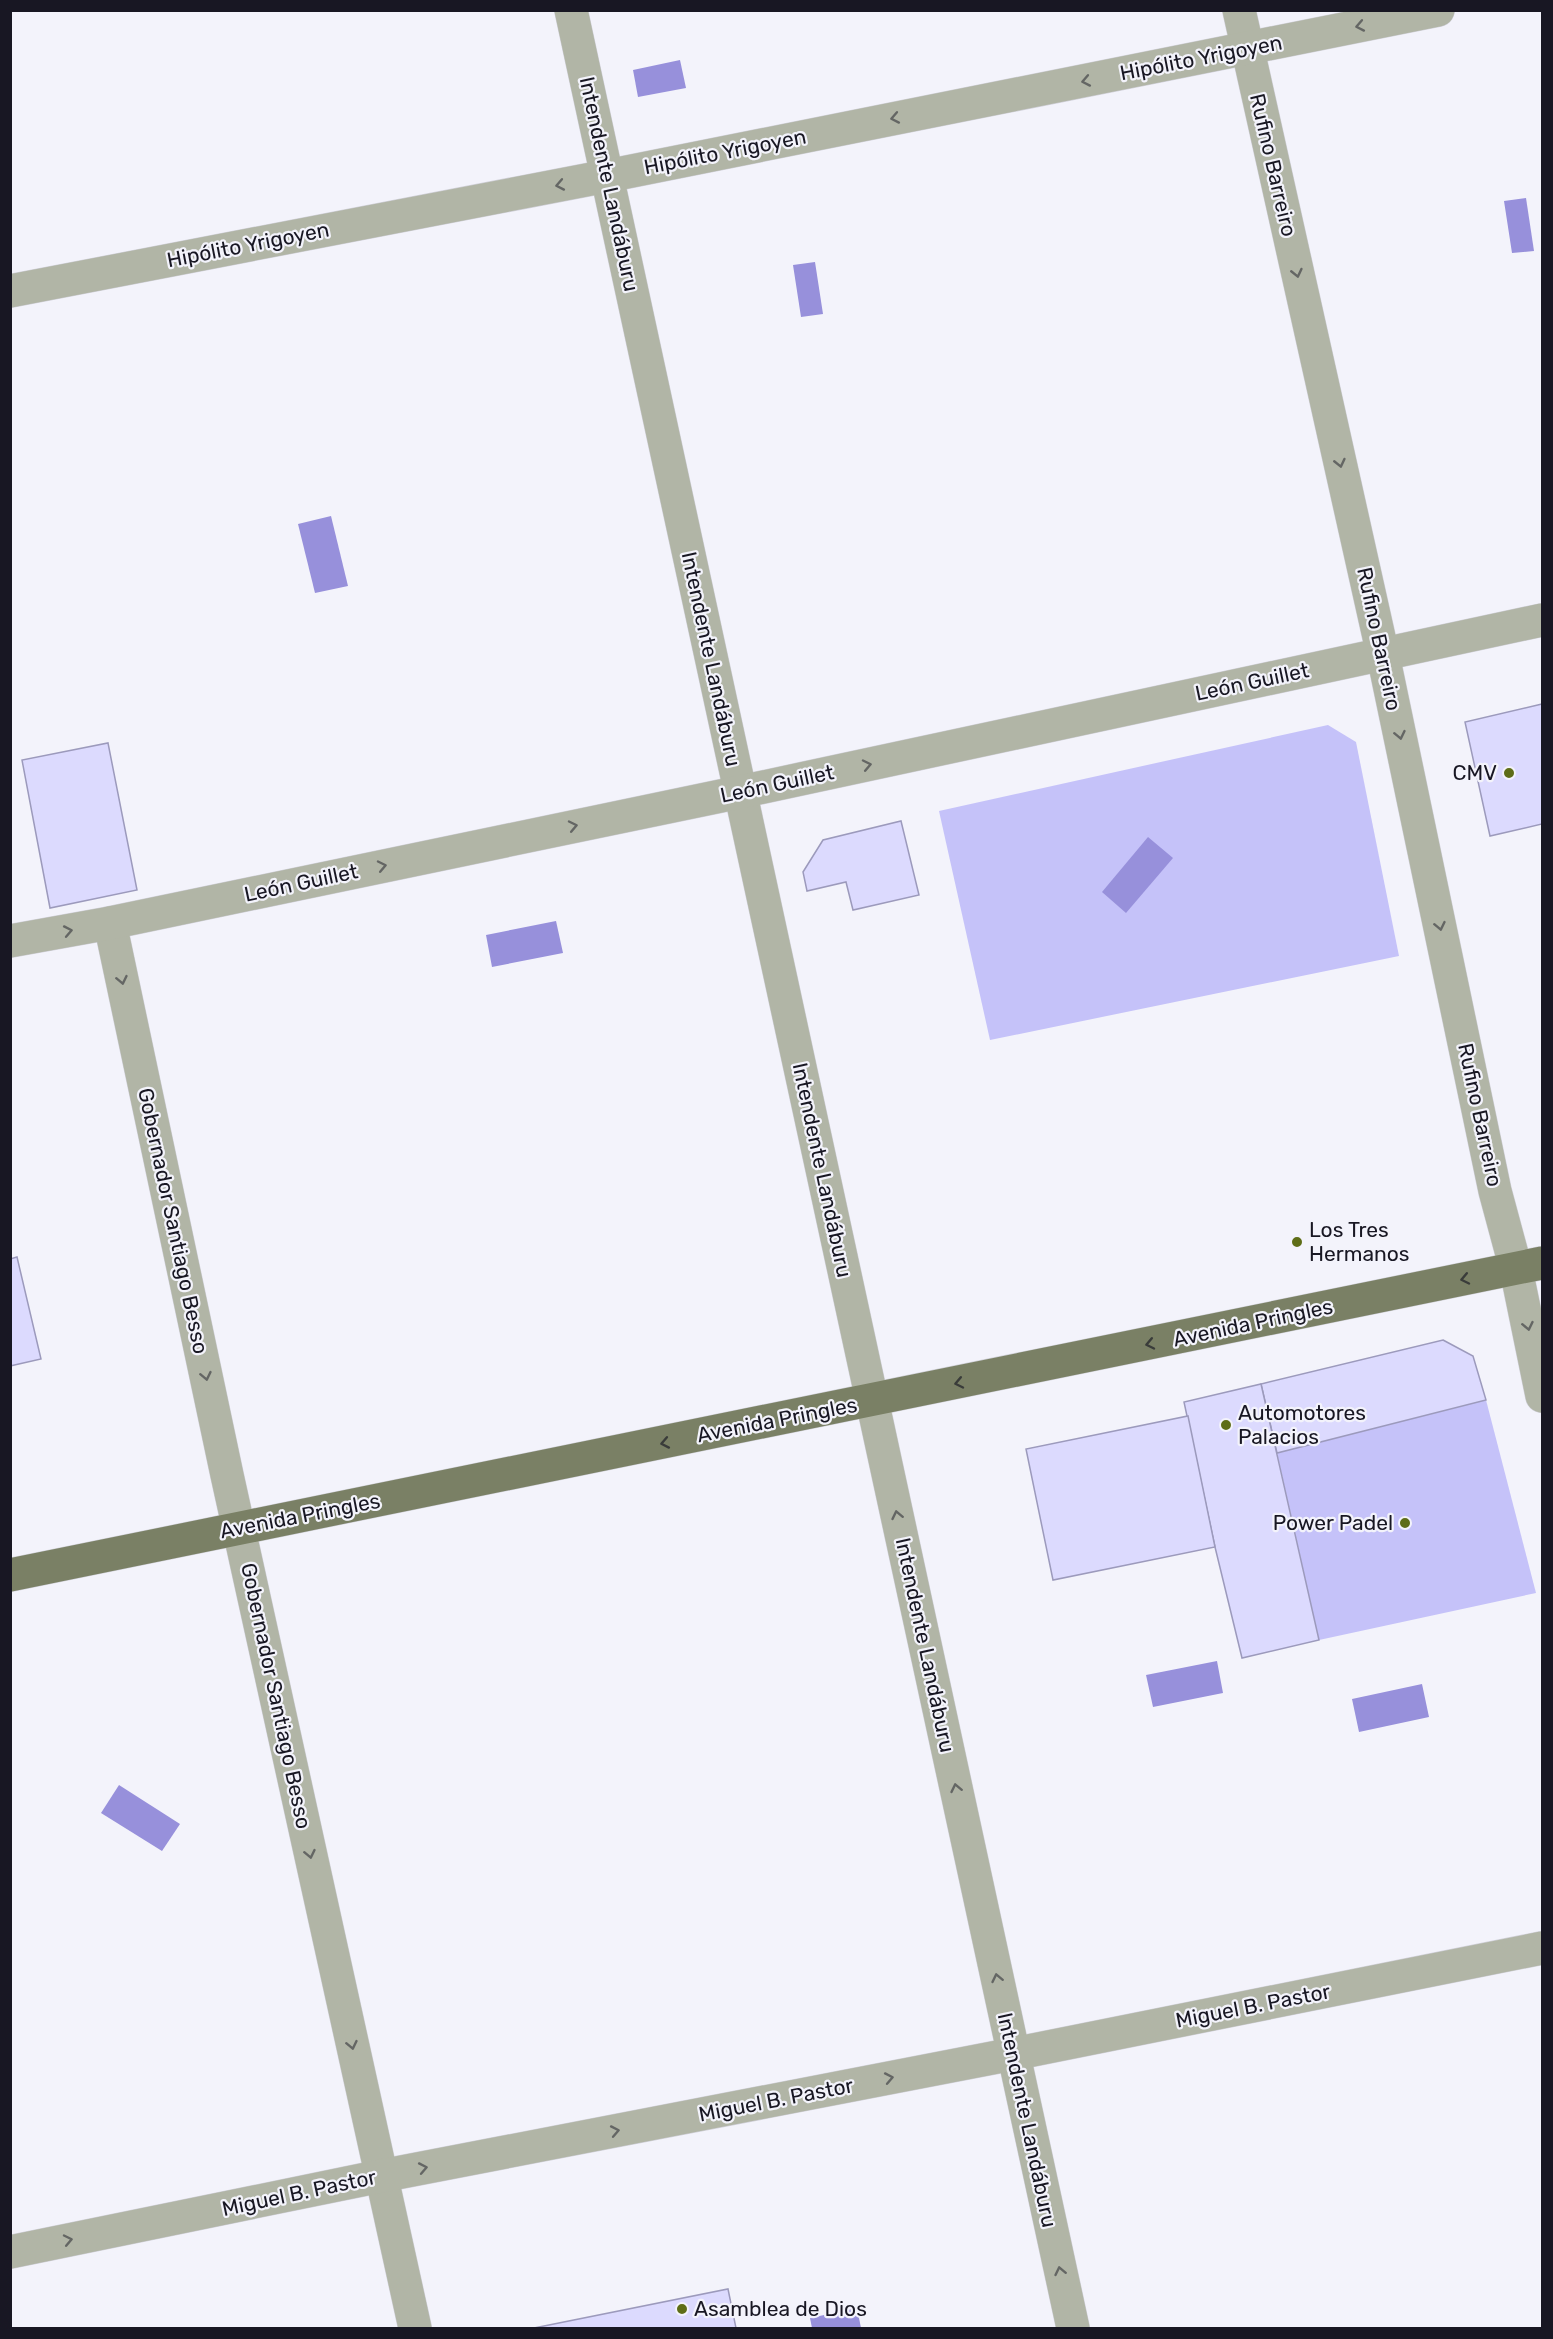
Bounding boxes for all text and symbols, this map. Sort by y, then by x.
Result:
one-way arrow [1355,19,1365,32]
street label: Hipólito Yrigoyen [1118,30,1284,85]
one-way arrow [1082,73,1092,86]
street label: Intendente Landáburu [575,74,644,294]
street label: Rufino Barreiro [1245,91,1302,239]
one-way arrow [890,111,900,124]
street label: Hipólito Yrigoyen [642,124,808,179]
one-way arrow [555,178,565,191]
street label: Hipólito Yrigoyen [165,217,331,272]
one-way arrow [1290,267,1303,277]
one-way arrow [1333,458,1346,468]
street label: Intendente Landáburu [677,549,746,769]
street label: Rufino Barreiro [1352,565,1407,713]
street label: León Guillet [1193,657,1311,706]
one-way arrow [1393,730,1406,740]
street label: León Guillet [718,759,836,808]
one-way arrow [862,759,872,772]
place label: CMV [1453,760,1497,785]
marker: CMV [1502,766,1516,780]
one-way arrow [568,820,578,833]
street label: León Guillet [242,858,360,907]
one-way arrow [377,860,387,873]
one-way arrow [1433,921,1446,931]
one-way arrow [63,925,73,938]
one-way arrow [115,975,128,985]
street label: Rufino Barreiro [1453,1041,1508,1189]
street label: Intendente Landáburu [788,1060,857,1280]
street label: Gobernador Santiago Besso [133,1086,214,1356]
place label: Los Tres Hermanos [1309,1217,1410,1266]
marker: Los Tres Hermanos [1290,1235,1304,1249]
one-way arrow [1460,1272,1470,1285]
street label: Avenida Pringles [1171,1293,1335,1352]
one-way arrow [1521,1321,1534,1331]
one-way arrow [1146,1337,1156,1350]
one-way arrow [199,1371,212,1381]
one-way arrow [955,1376,965,1389]
street label: Avenida Pringles [695,1392,859,1447]
place label: Automotores Palacios [1238,1400,1366,1449]
marker: Automotores Palacios [1219,1418,1233,1432]
one-way arrow [661,1436,671,1449]
street label: Avenida Pringles [218,1488,382,1543]
one-way arrow [891,1510,904,1520]
place label: Power Padel [1273,1510,1393,1535]
marker: Power Padel [1398,1516,1412,1530]
street label: Intendente Landáburu [891,1535,960,1755]
street label: Gobernador Santiago Besso [236,1561,317,1831]
one-way arrow [950,1783,963,1793]
one-way arrow [303,1849,316,1859]
one-way arrow [991,1973,1004,1983]
street label: Miguel B. Pastor [1173,1978,1332,2033]
street label: Intendente Landáburu [993,2010,1062,2230]
one-way arrow [345,2039,358,2049]
street label: Miguel B. Pastor [696,2072,855,2127]
one-way arrow [884,2072,894,2085]
one-way arrow [610,2125,620,2138]
one-way arrow [418,2162,428,2175]
street label: Miguel B. Pastor [220,2164,378,2221]
one-way arrow [63,2235,73,2248]
one-way arrow [1055,2267,1068,2277]
place label: Asamblea de Dios [694,2296,867,2321]
marker: Asamblea de Dios [675,2302,689,2316]

